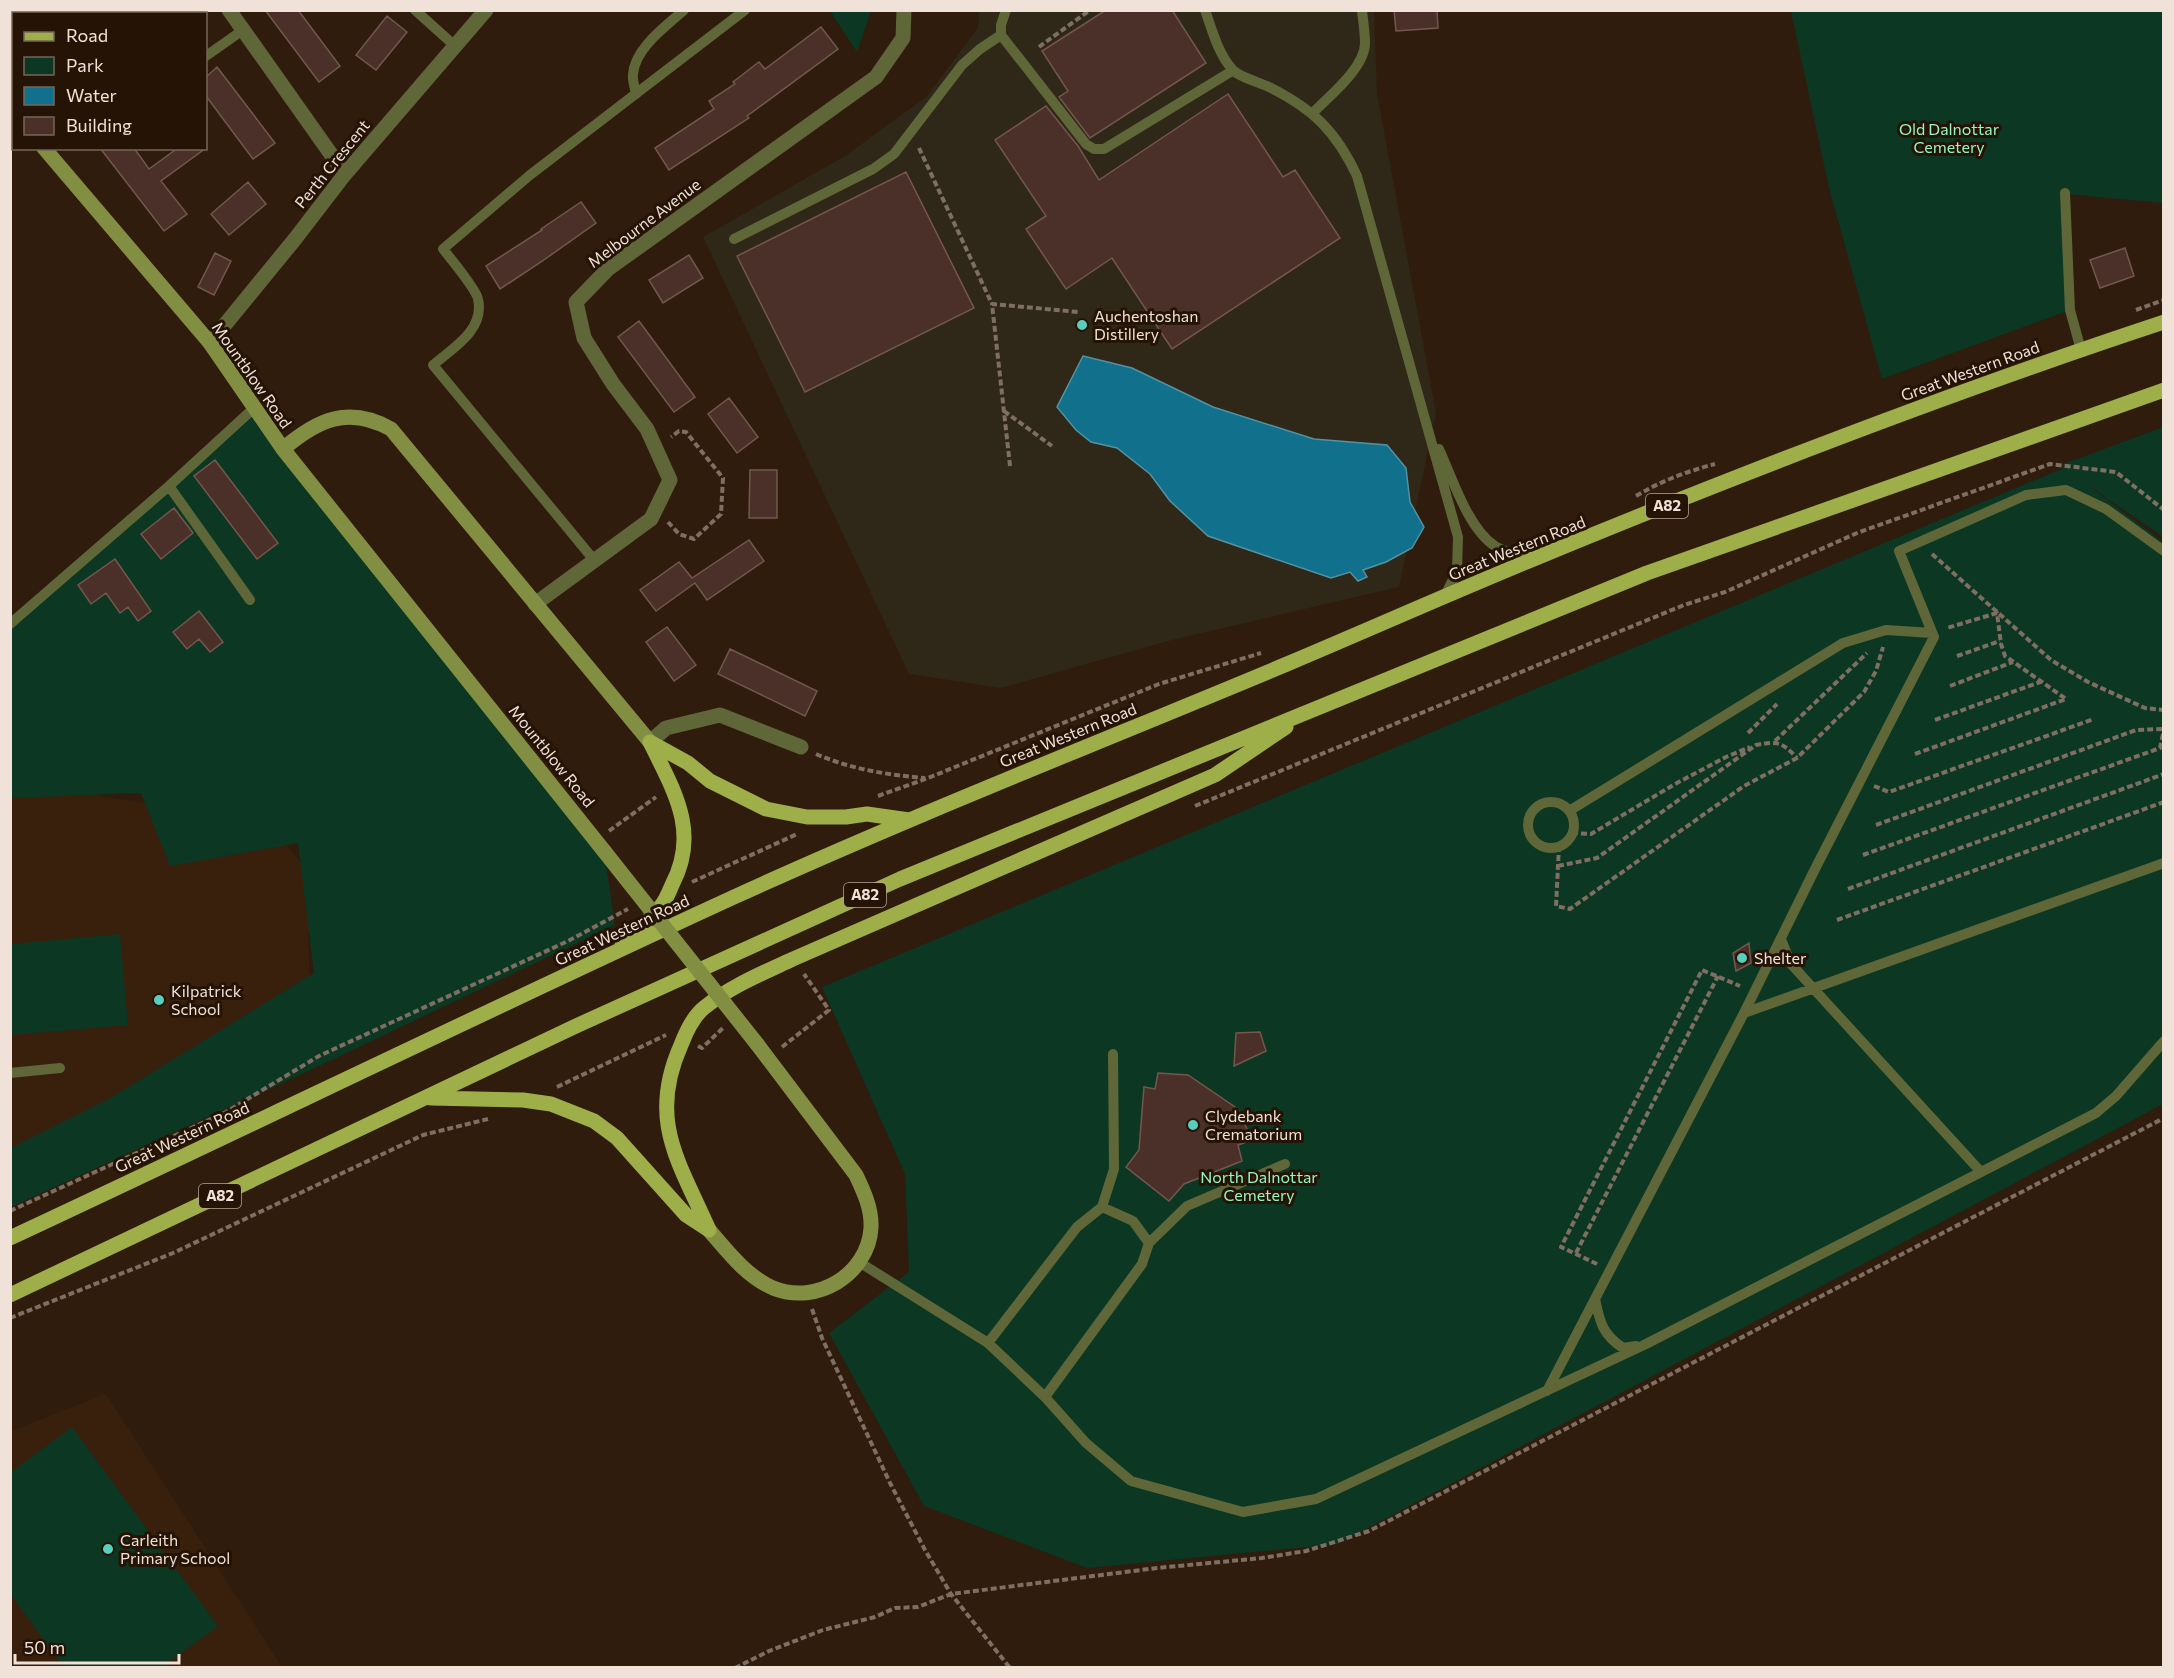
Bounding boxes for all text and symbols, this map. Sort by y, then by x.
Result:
legend [12,12,207,150]
text: Road [66,24,108,46]
text: Park [66,54,104,76]
text: Water [66,84,117,106]
text: Building [66,114,132,136]
street label: Perth Crescent [290,115,373,212]
park label: Old Dalnottar Cemetery [1899,119,2000,156]
street label: Melbourne Avenue [584,174,704,271]
place label: Auchentoshan Distillery [1094,306,1198,343]
street label: Mountblow Road [209,318,296,432]
marker: Auchentoshan Distillery [1075,318,1089,332]
street label: Great Western Road [1898,337,2042,404]
road number: A82 [1646,494,1688,518]
street label: Great Western Road [1446,511,1588,584]
street label: Great Western Road [997,698,1139,771]
street label: Mountblow Road [506,701,599,810]
road number: A82 [844,883,886,907]
street label: Great Western Road [552,890,692,969]
place label: Shelter [1754,948,1807,967]
marker: Shelter [1735,951,1749,965]
place label: Kilpatrick School [171,981,242,1018]
marker: Kilpatrick School [152,993,166,1007]
street label: Great Western Road [112,1097,252,1176]
place label: Clydebank Crematorium [1205,1106,1302,1143]
marker: Clydebank Crematorium [1186,1118,1200,1132]
park label: North Dalnottar Cemetery [1200,1167,1318,1204]
road number: A82 [199,1184,241,1208]
place label: Carleith Primary School [120,1530,230,1567]
marker: Carleith Primary School [101,1542,115,1556]
scale bar [15,1627,178,1665]
text: 50 m [24,1636,65,1658]

